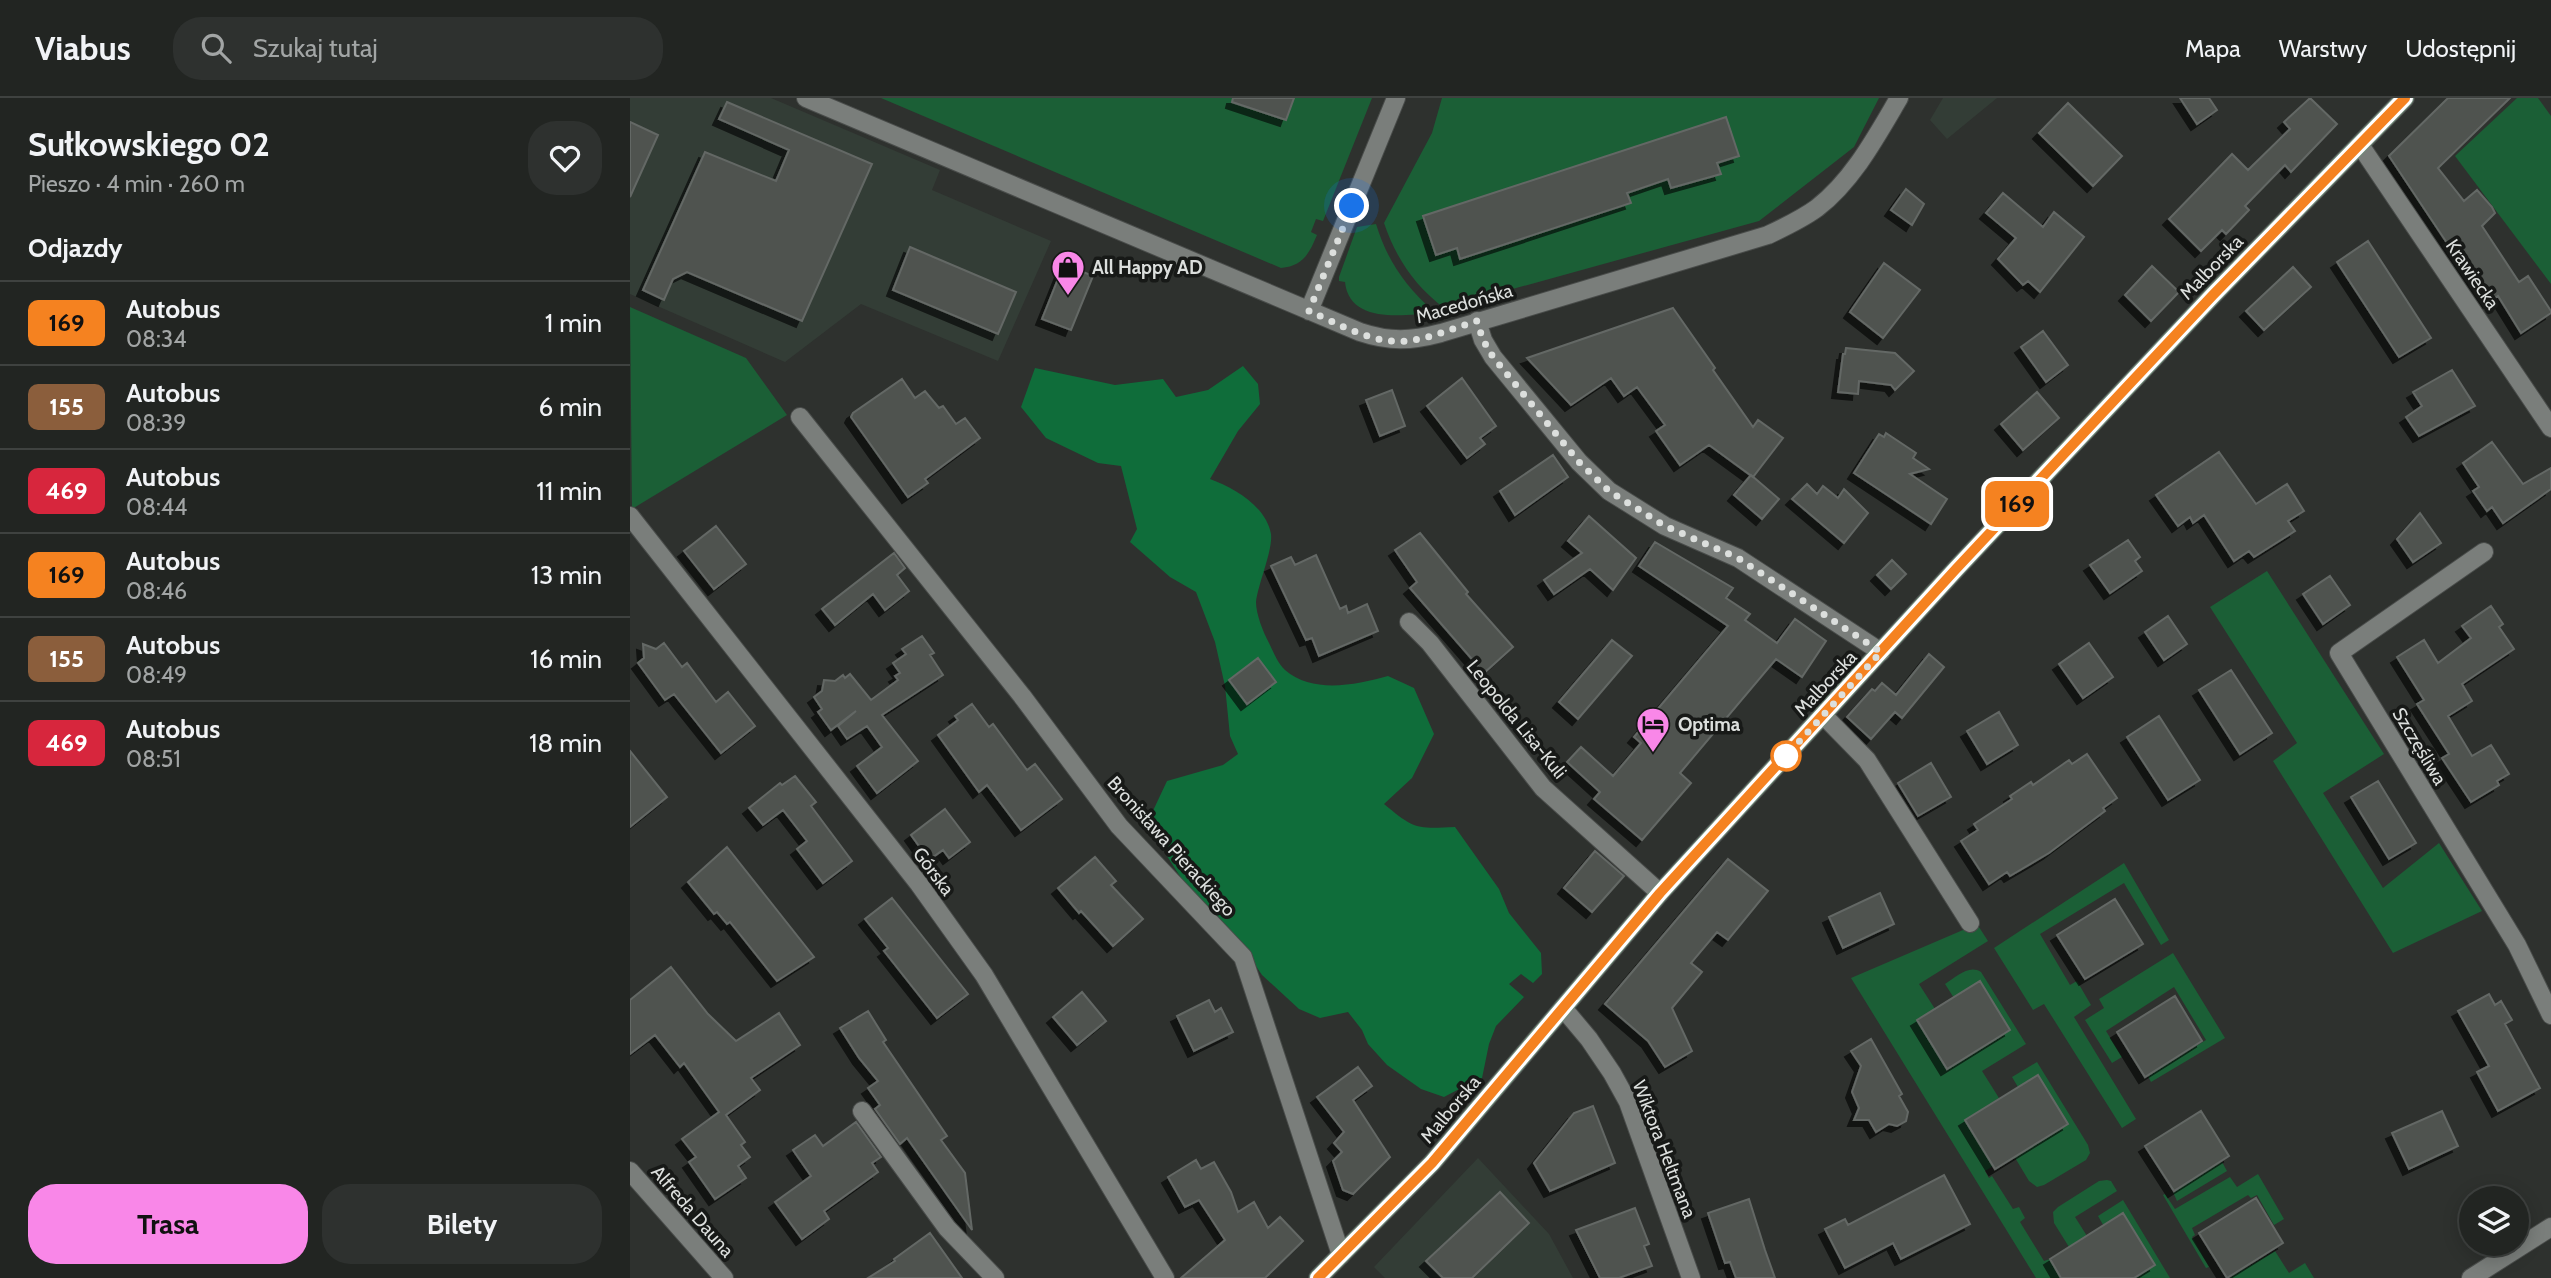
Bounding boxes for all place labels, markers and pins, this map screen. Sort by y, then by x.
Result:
shop icon: All Happy AD [1049,248,1087,297]
place label: All Happy AD [1092,256,1203,279]
hotel icon: Optima [1634,705,1672,754]
place label: Optima [1678,713,1741,736]
unlabelled marker [1771,741,1801,771]

